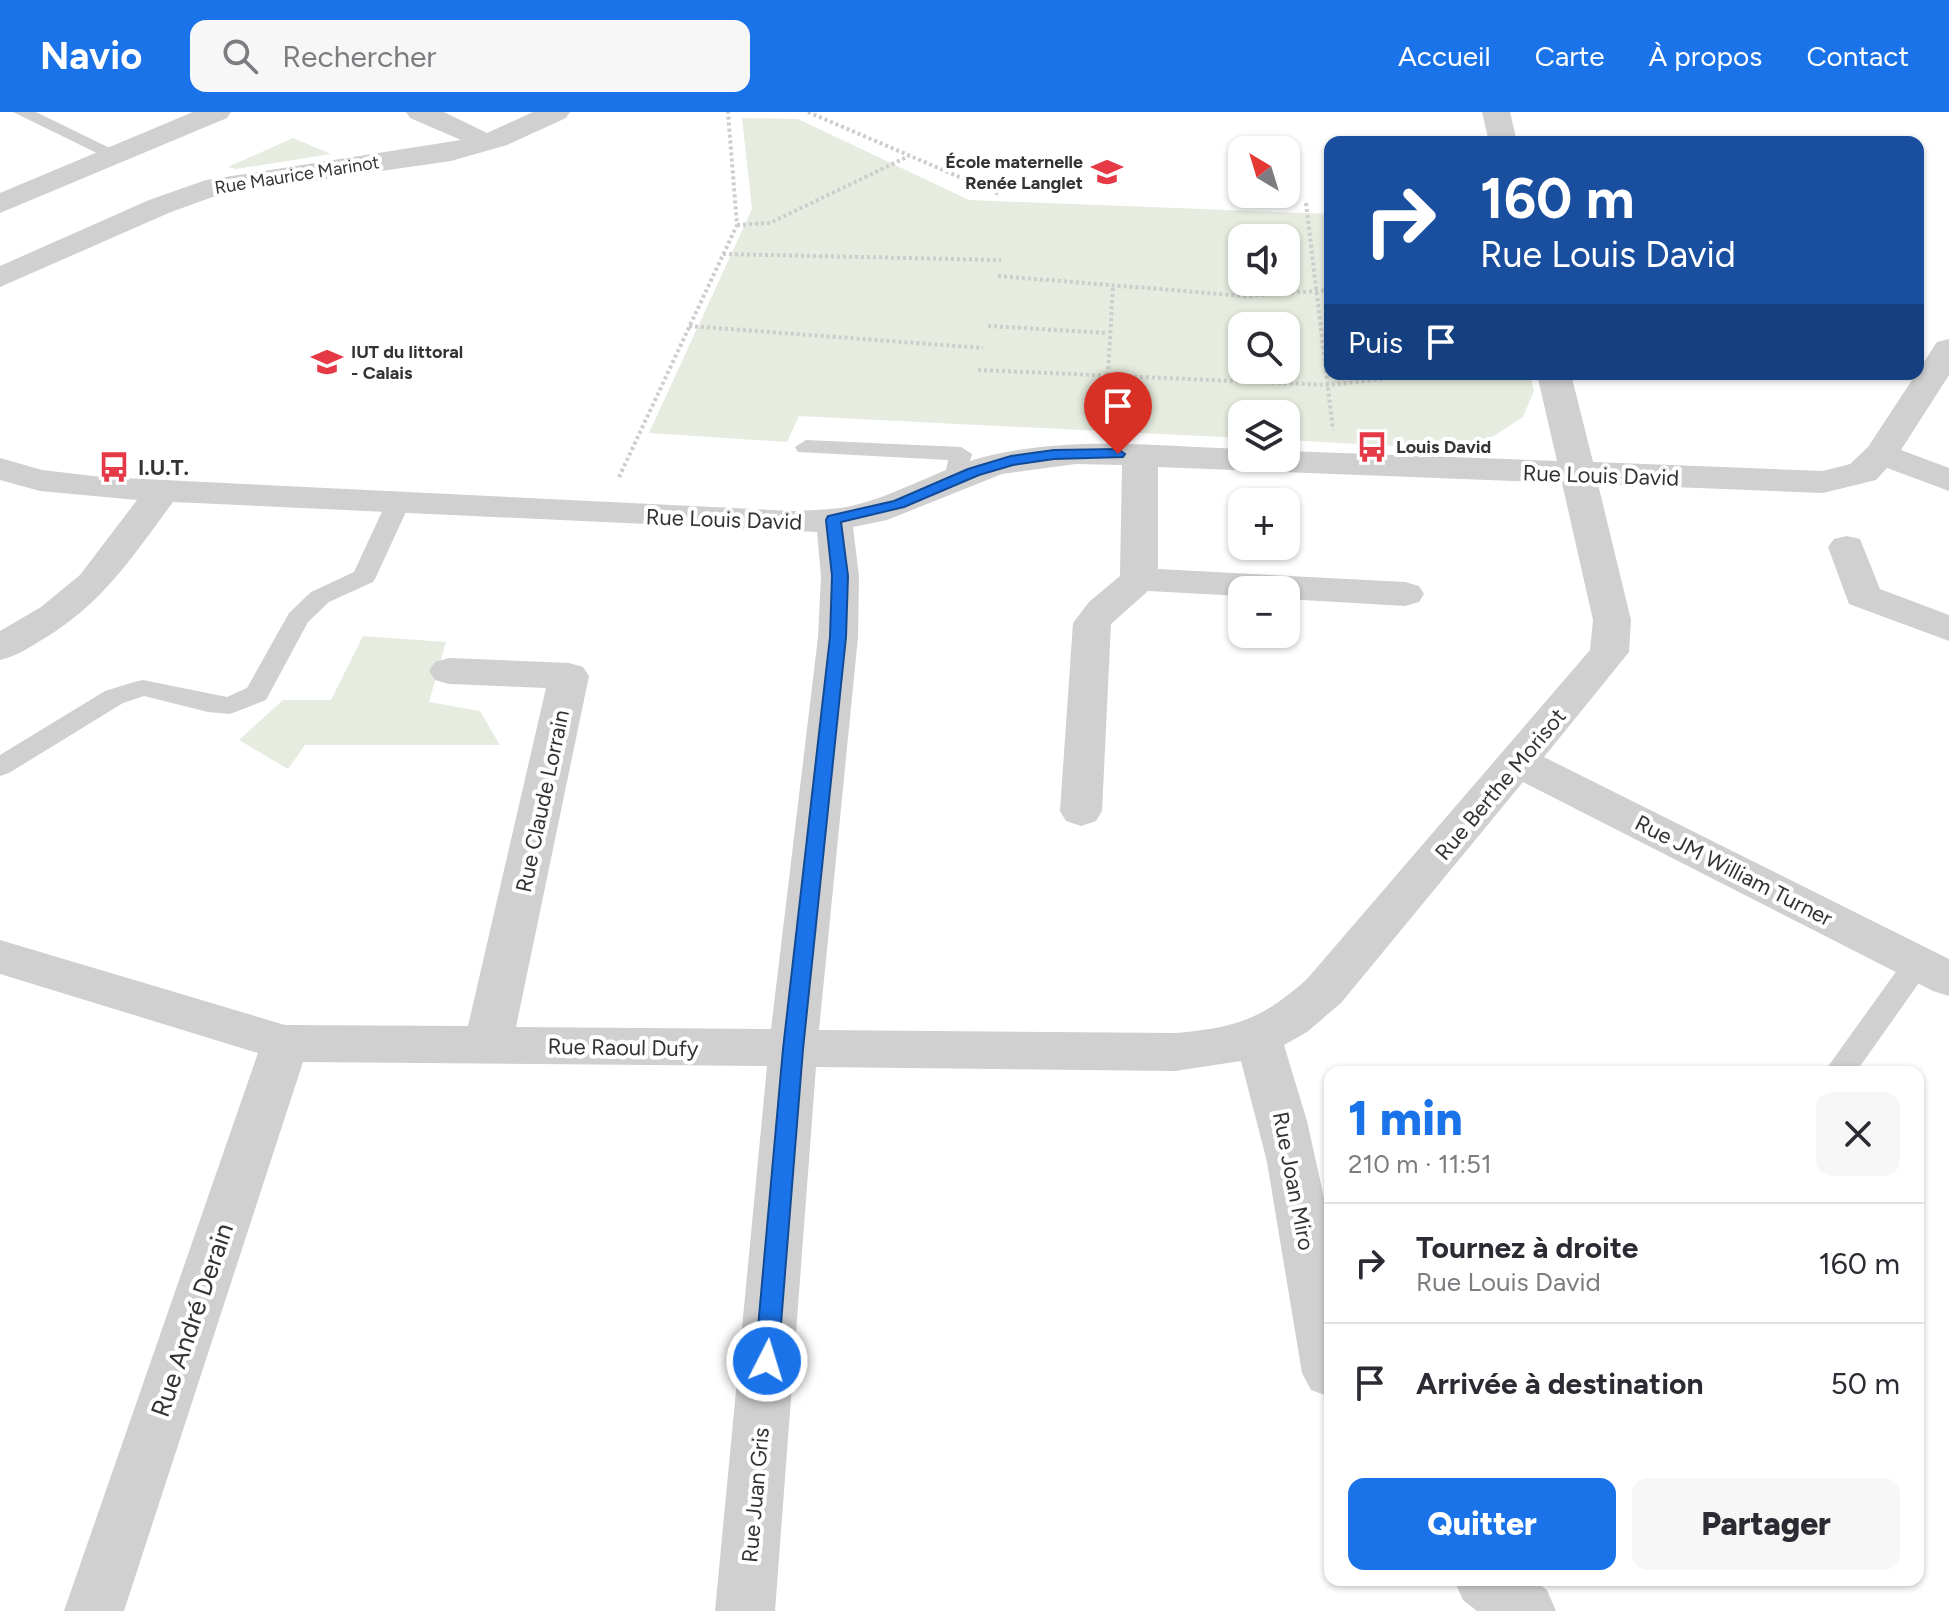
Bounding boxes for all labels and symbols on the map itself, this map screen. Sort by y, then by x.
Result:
north arrow [1228,136,1300,208]
street label: Rue Maurice Marinot [213,151,381,199]
place label: École maternelle Renée Langlet [945,151,1083,194]
school or university icon: École maternelle Renée Langlet [1090,155,1124,189]
place label: IUT du littoral - Calais [351,341,463,384]
school or university icon: IUT du littoral - Calais [310,345,344,379]
pin [1084,372,1152,454]
bus stop icon: Louis David [1355,430,1389,464]
place label: Louis David [1396,436,1491,458]
bus stop icon: I.U.T. [97,450,131,484]
place label: I.U.T. [138,454,189,481]
street label: Rue Louis David [1522,459,1680,492]
street label: Rue Louis David [645,503,803,536]
street label: Rue Berthe Morisot [1429,703,1572,866]
street label: Rue Claude Lorrain [510,707,575,895]
street label: Rue JM William Turner [1631,809,1837,932]
street label: Rue Raoul Dufy [547,1033,699,1062]
street label: Rue Joan Miro [1267,1110,1320,1253]
street label: Rue André Derain [144,1219,240,1421]
position arrow [725,1319,809,1403]
street label: Rue Juan Gris [736,1426,775,1564]

